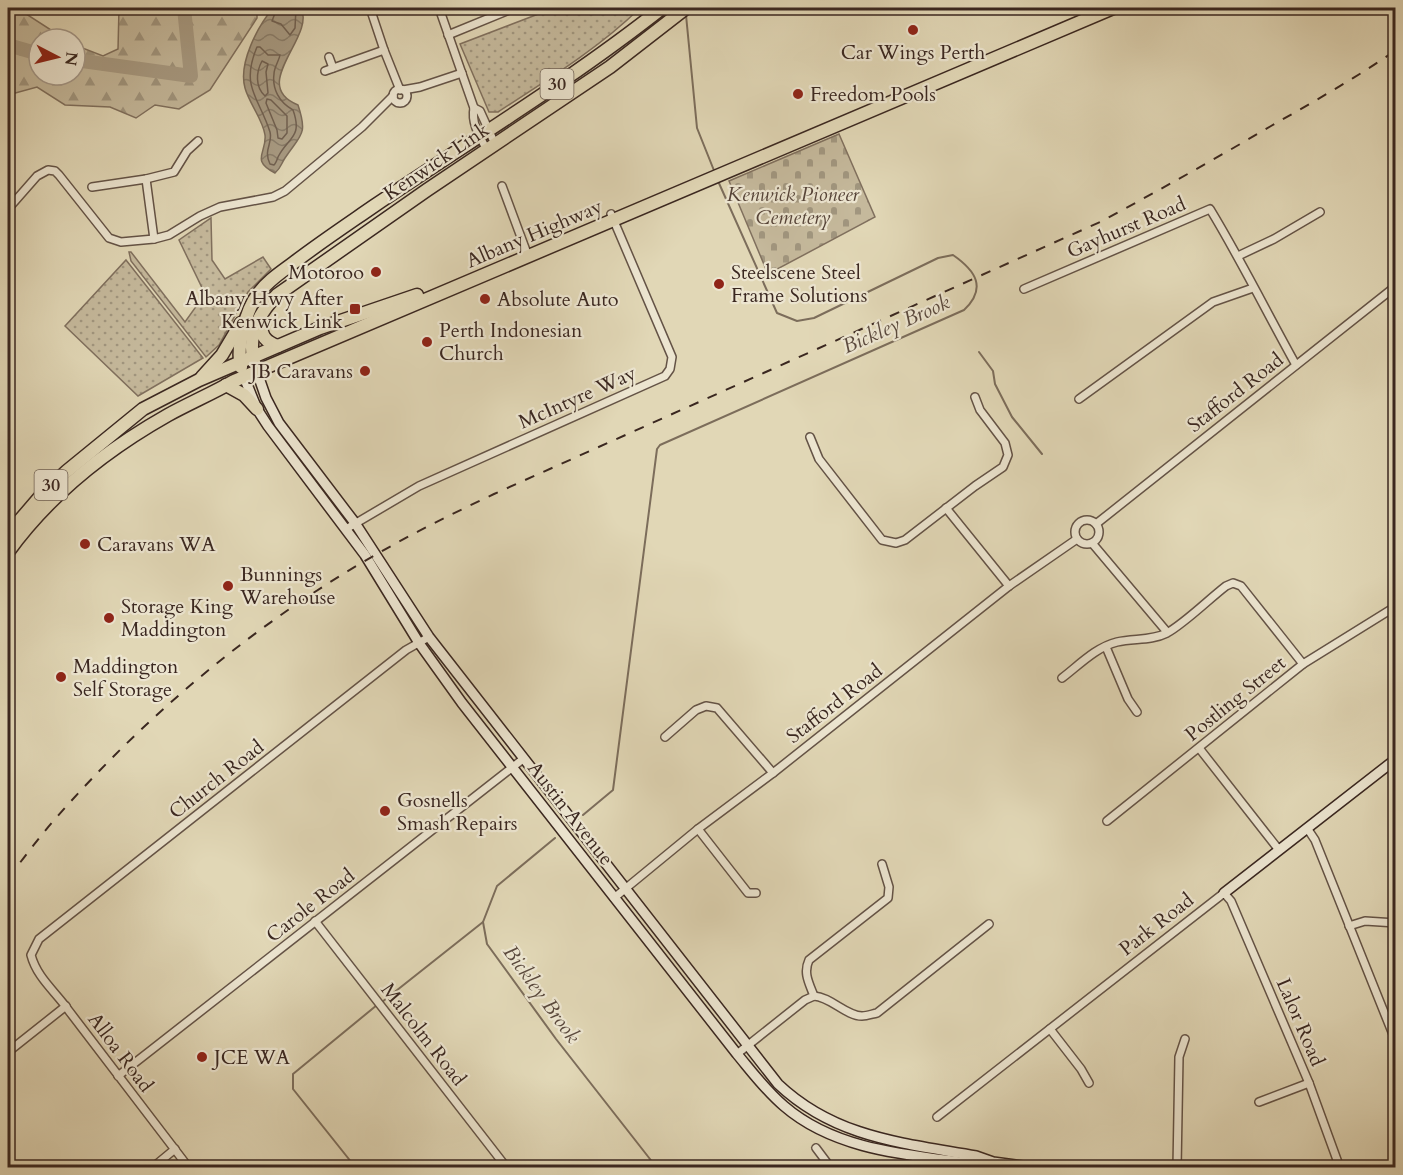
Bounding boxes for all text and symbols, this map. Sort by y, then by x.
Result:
marker: Car Wings Perth [906,23,920,37]
north arrow [27,27,87,87]
place label: Car Wings Perth [841,39,985,66]
text: N [59,50,83,67]
road number: 30 [540,69,574,99]
place label: Freedom Pools [810,81,936,108]
marker: Freedom Pools [791,87,805,101]
street label: Kenwick Link [378,116,495,207]
park label: Kenwick Pioneer Cemetery [727,181,861,231]
street label: Gayhurst Road [1063,190,1190,265]
street label: Albany Highway [462,192,607,274]
place label: Motoroo [288,259,364,286]
place label: Steelscene Steel Frame Solutions [731,259,867,309]
marker: Motoroo [369,265,383,279]
marker: Steelscene Steel Frame Solutions [712,277,726,291]
place label: Albany Hwy After Kenwick Link [185,285,344,335]
place label: Absolute Auto [497,286,619,313]
water label: Bickley Brook [838,288,955,361]
marker: Absolute Auto [478,292,492,306]
marker: Albany Hwy After Kenwick Link [348,302,362,316]
place label: Perth Indonesian Church [439,317,583,367]
marker: Perth Indonesian Church [420,335,434,349]
street label: Stafford Road [1182,346,1289,438]
place label: JB Caravans [248,358,353,385]
street label: McIntyre Way [514,359,641,435]
marker: JB Caravans [358,364,372,378]
road number: 30 [34,470,68,500]
place label: Caravans WA [97,531,216,558]
marker: Caravans WA [78,537,92,551]
place label: Bunnings Warehouse [239,561,336,611]
marker: Bunnings Warehouse [221,579,235,593]
place label: Storage King Maddington [121,593,234,643]
marker: Storage King Maddington [102,611,116,625]
street label: Postling Street [1179,649,1292,747]
place label: Maddington Self Storage [73,653,179,703]
street label: Stafford Road [781,657,888,749]
marker: Maddington Self Storage [54,670,68,684]
street label: Church Road [163,733,270,825]
street label: Austin Avenue [521,756,620,871]
place label: Gosnells Smash Repairs [397,787,517,837]
marker: Gosnells Smash Repairs [378,804,392,818]
street label: Carole Road [260,862,360,949]
street label: Park Road [1113,887,1199,962]
water label: Bickley Brook [496,939,587,1050]
street label: Lalor Road [1270,974,1331,1071]
street label: Malcolm Road [375,977,473,1092]
street label: Alloa Road [82,1007,160,1098]
place label: JCE WA [211,1044,291,1071]
marker: JCE WA [195,1050,209,1064]

